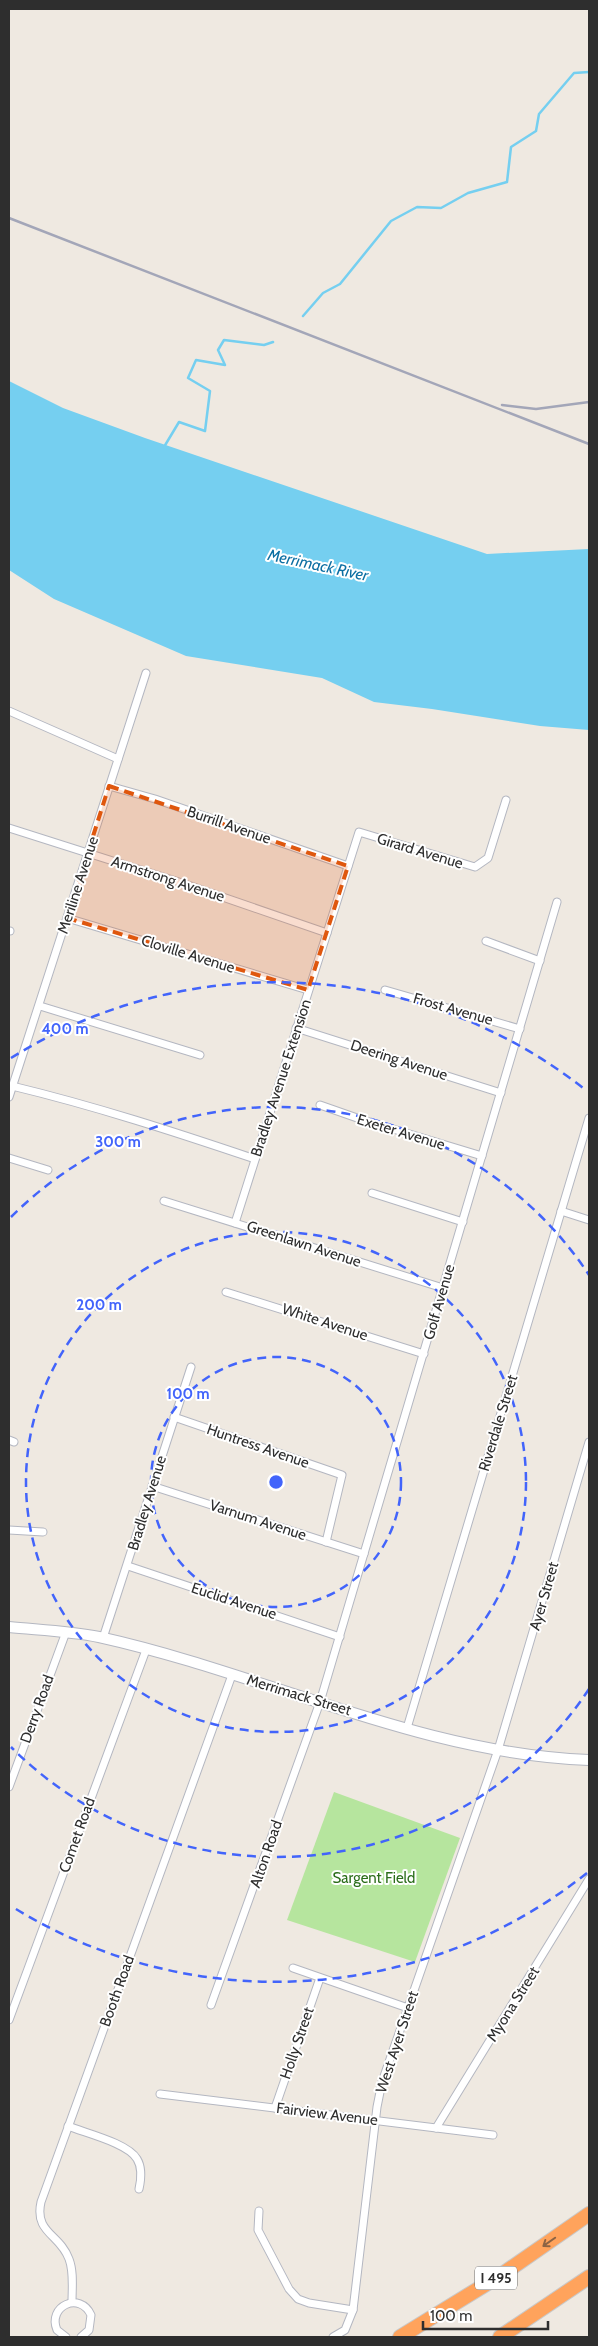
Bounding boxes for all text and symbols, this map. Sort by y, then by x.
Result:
water label: Merrimack River [265,545,371,585]
street label: Burrill Avenue [185,802,274,848]
street label: Girard Avenue [375,829,465,873]
street label: Meriline Avenue [54,834,102,936]
street label: Armstrong Avenue [109,852,227,906]
street label: Cloville Avenue [139,931,237,977]
street label: Frost Avenue [411,989,495,1029]
street label: Bradley Avenue Extension [247,997,315,1159]
text: 400 m [42,1020,88,1038]
street label: Deering Avenue [348,1036,450,1084]
street label: Exeter Avenue [355,1110,448,1154]
text: 300 m [95,1133,141,1151]
street label: Greenlawn Avenue [245,1217,364,1271]
street label: Golf Avenue [420,1262,458,1342]
text: 200 m [76,1296,122,1314]
street label: White Avenue [280,1300,370,1344]
street label: Riverdale Street [475,1372,521,1474]
text: 100 m [166,1385,210,1403]
street label: Huntress Avenue [204,1420,312,1472]
street label: Bradley Avenue [124,1453,170,1553]
centre of rings [267,1473,285,1491]
street label: Varnum Avenue [207,1496,309,1544]
street label: Ayer Street [526,1560,562,1632]
street label: Euclid Avenue [189,1579,279,1623]
street label: Merrimack Street [245,1671,353,1719]
street label: Derry Road [16,1672,58,1746]
street label: Comet Road [55,1795,99,1875]
street label: Alton Road [246,1818,286,1890]
park label: Sargent Field [333,1869,415,1887]
street label: Booth Road [96,1953,138,2029]
street label: Myona Street [483,1963,543,2045]
street label: West Ayer Street [372,1989,422,2095]
street label: Holly Street [276,2005,318,2081]
street label: Fairview Avenue [275,2099,379,2129]
one-way arrow [542,2237,556,2247]
road number: I 495 [475,2266,517,2290]
scale bar [423,2298,548,2330]
text: 100 m [430,2307,472,2325]

